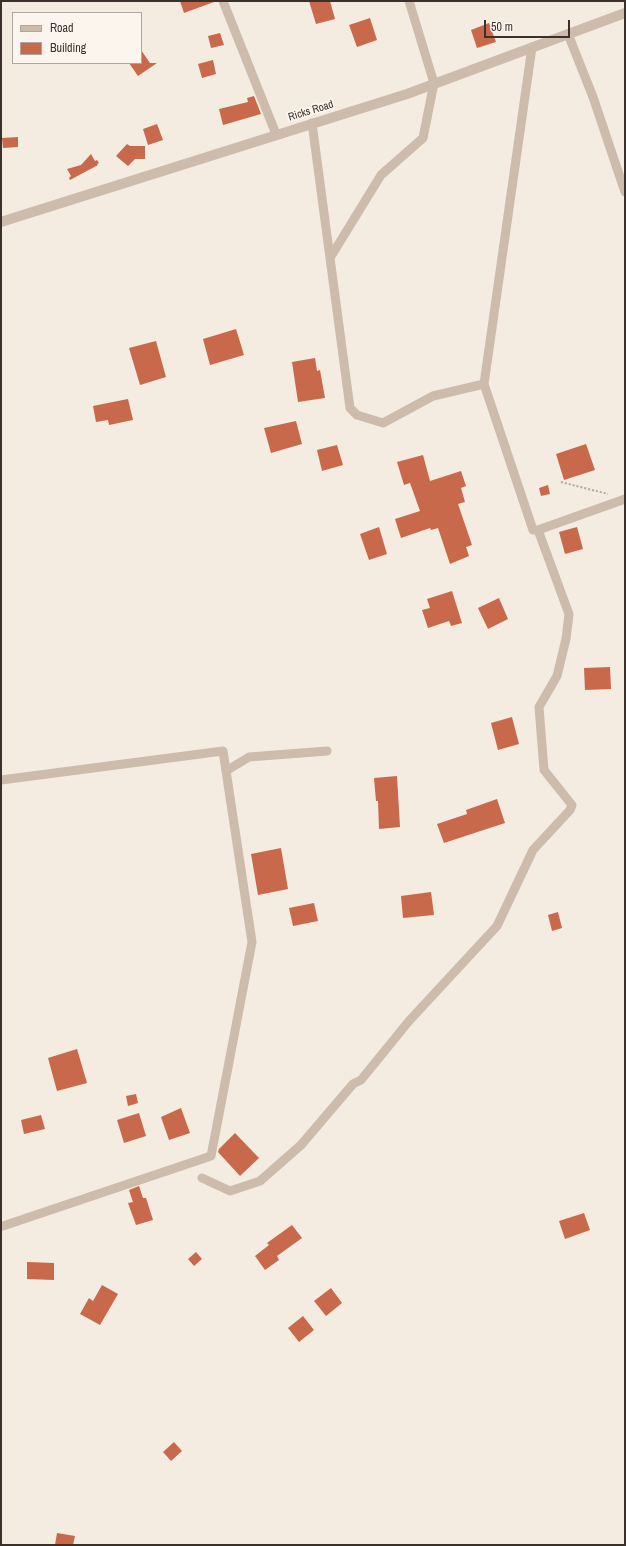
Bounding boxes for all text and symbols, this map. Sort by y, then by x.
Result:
legend [12,12,142,64]
scale bar [486,12,572,38]
text: 50 m [491,19,513,35]
text: Road [50,20,74,36]
text: Building [50,40,86,56]
street label: Ricks Road [287,98,335,124]

